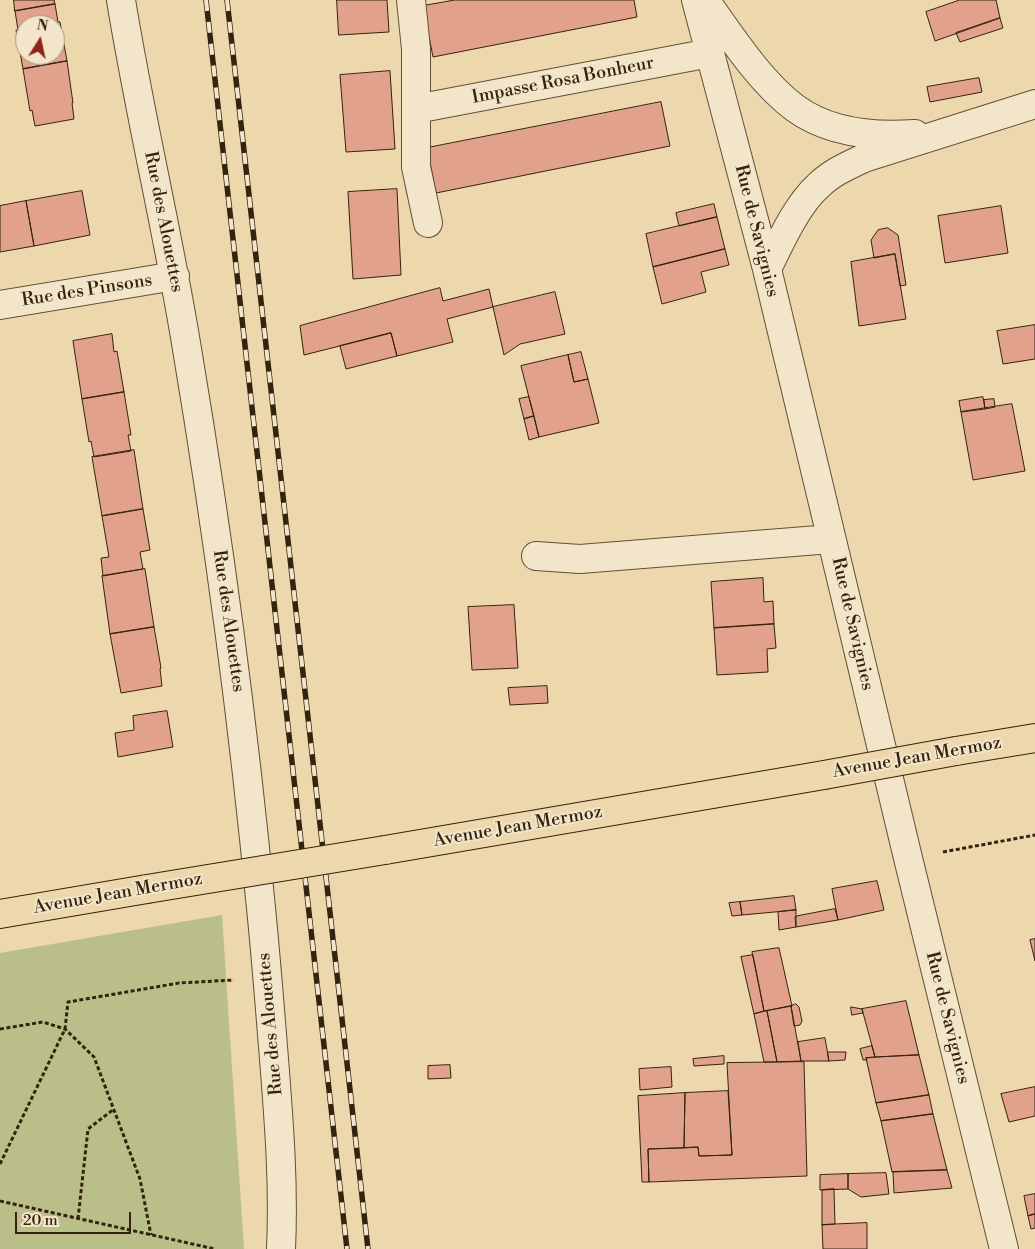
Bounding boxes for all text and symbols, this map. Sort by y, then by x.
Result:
north arrow [15,15,65,65]
text: N [35,16,49,36]
street label: Impasse Rosa Bonheur [470,53,656,109]
street label: Rue des Alouettes [139,150,187,294]
street label: Rue de Savignies [729,163,783,299]
street label: Rue des Pinsons [20,270,154,312]
street label: Rue des Alouettes [207,549,249,693]
street label: Rue de Savignies [826,555,878,693]
street label: Avenue Jean Mermoz [831,733,1003,783]
street label: Avenue Jean Mermoz [432,802,604,852]
street label: Avenue Jean Mermoz [32,869,204,919]
street label: Rue de Savignies [920,950,974,1086]
street label: Rue des Alouettes [254,952,288,1096]
scale bar [18,1202,134,1234]
text: 20 m [23,1211,58,1230]

